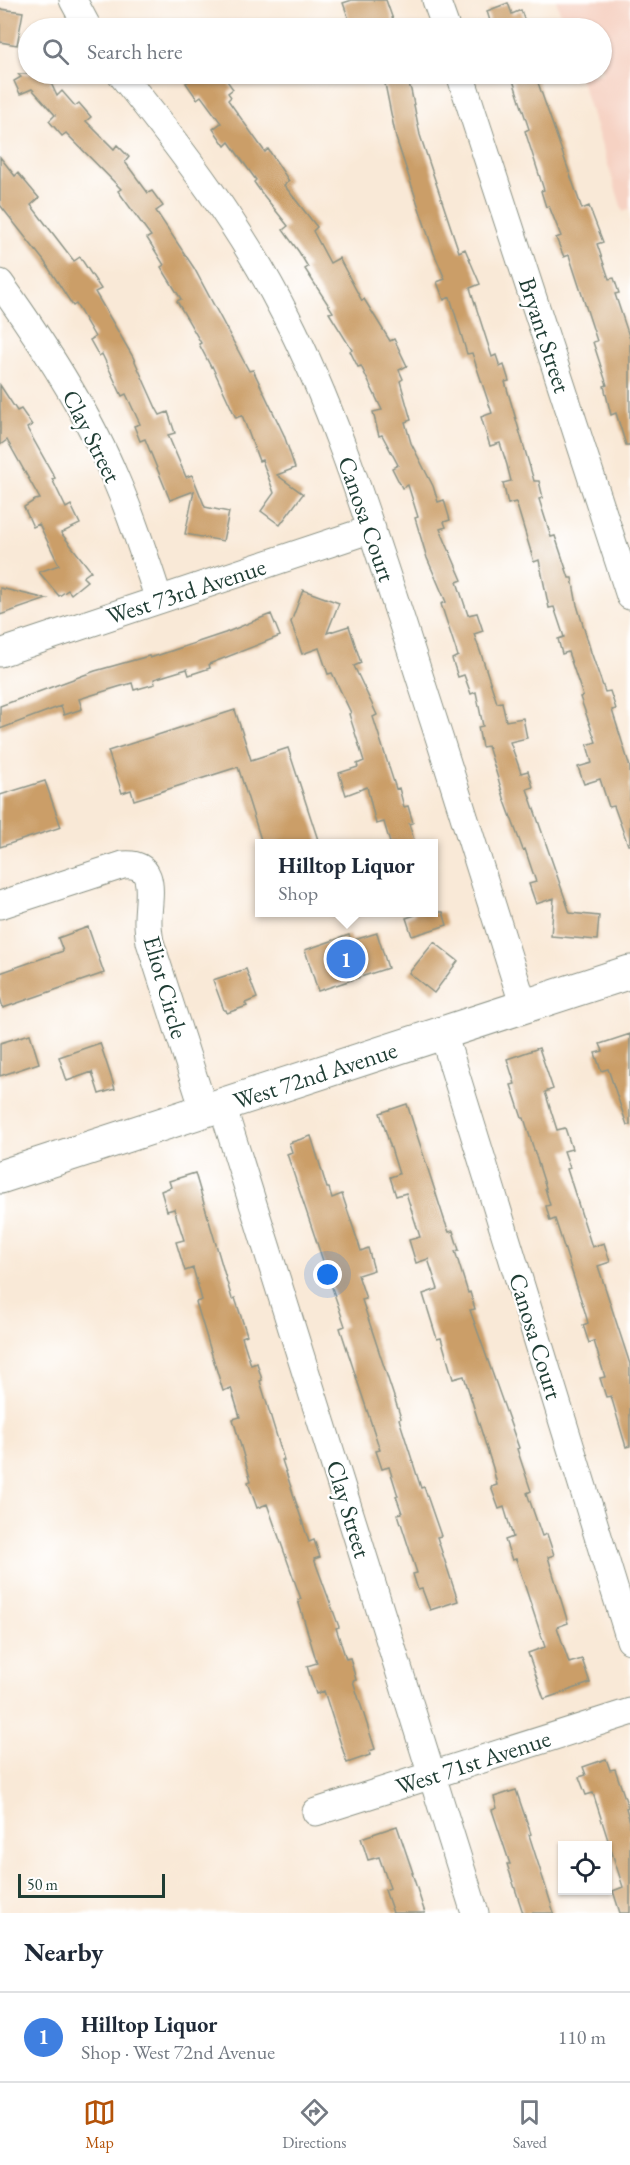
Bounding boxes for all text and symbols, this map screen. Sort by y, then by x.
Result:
search box [18,18,612,84]
icon: search [39,35,72,68]
text: Search here [87,37,182,66]
street label: Bryant Street [512,273,578,397]
street label: Clay Street [55,384,129,488]
street label: Canosa Court [331,452,403,586]
street label: West 73rd Avenue [102,551,270,631]
popup [255,839,438,917]
text: Hilltop Liquor [278,851,415,880]
text: Shop [278,880,318,906]
street label: Eliot Circle [137,932,195,1042]
pin: 1 [326,936,366,982]
street label: West 72nd Avenue [229,1034,401,1116]
your location [313,1260,342,1289]
street label: Canosa Court [502,1269,570,1403]
street label: Clay Street [320,1457,379,1562]
street label: West 71st Avenue [392,1722,554,1802]
map controls [558,1841,612,1895]
button: locate [558,1841,612,1895]
scale bar [18,1871,165,1898]
text: 50 m [27,1874,58,1895]
text: Nearby [24,1935,104,1969]
text: Hilltop Liquor [81,2010,217,2039]
text: 1 [38,2024,49,2050]
text: 110 m [558,2024,606,2050]
text: Shop · West 72nd Avenue [81,2039,275,2065]
tab: Map [83,2096,116,2153]
tab: Directions [282,2096,347,2153]
tab: Saved [513,2096,547,2153]

